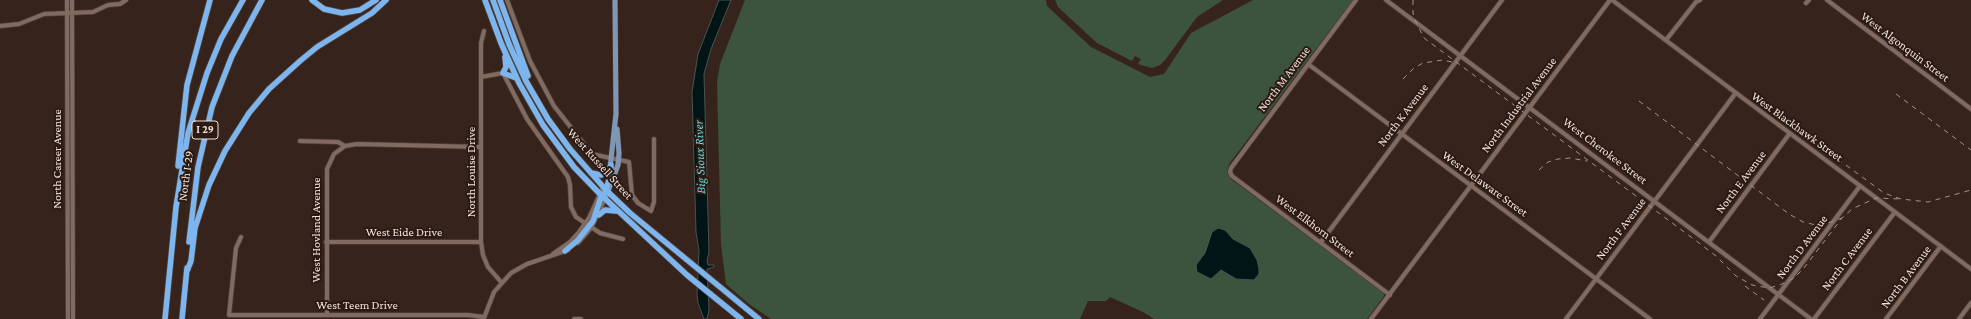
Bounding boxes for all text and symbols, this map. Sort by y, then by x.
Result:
street label: West Algonquin Street [1858,9,1952,85]
street label: North M Avenue [1255,43,1313,115]
street label: North Industrial Avenue [1478,54,1560,156]
street label: North K Avenue [1375,81,1431,149]
street label: West Blackhawk Street [1748,89,1846,165]
street label: North Career Avenue [50,109,64,209]
street label: West Cherokee Street [1560,115,1650,187]
water label: Big Sioux River [691,120,709,194]
road number: I 29 [192,121,218,139]
street label: West Russell Street [564,125,636,203]
street label: North Louise Drive [464,127,478,217]
street label: West Delaware Street [1439,148,1531,220]
street label: North E Avenue [1713,148,1769,216]
street label: North I-29 [175,150,197,202]
street label: West Hovland Avenue [309,177,323,283]
street label: West Elkhorn Street [1272,191,1358,261]
street label: North F Avenue [1593,195,1649,263]
street label: North D Avenue [1773,212,1831,282]
street label: West Eide Drive [366,225,442,239]
street label: North C Avenue [1819,225,1875,293]
street label: North B Avenue [1878,243,1934,311]
street label: West Teem Drive [316,298,398,312]

